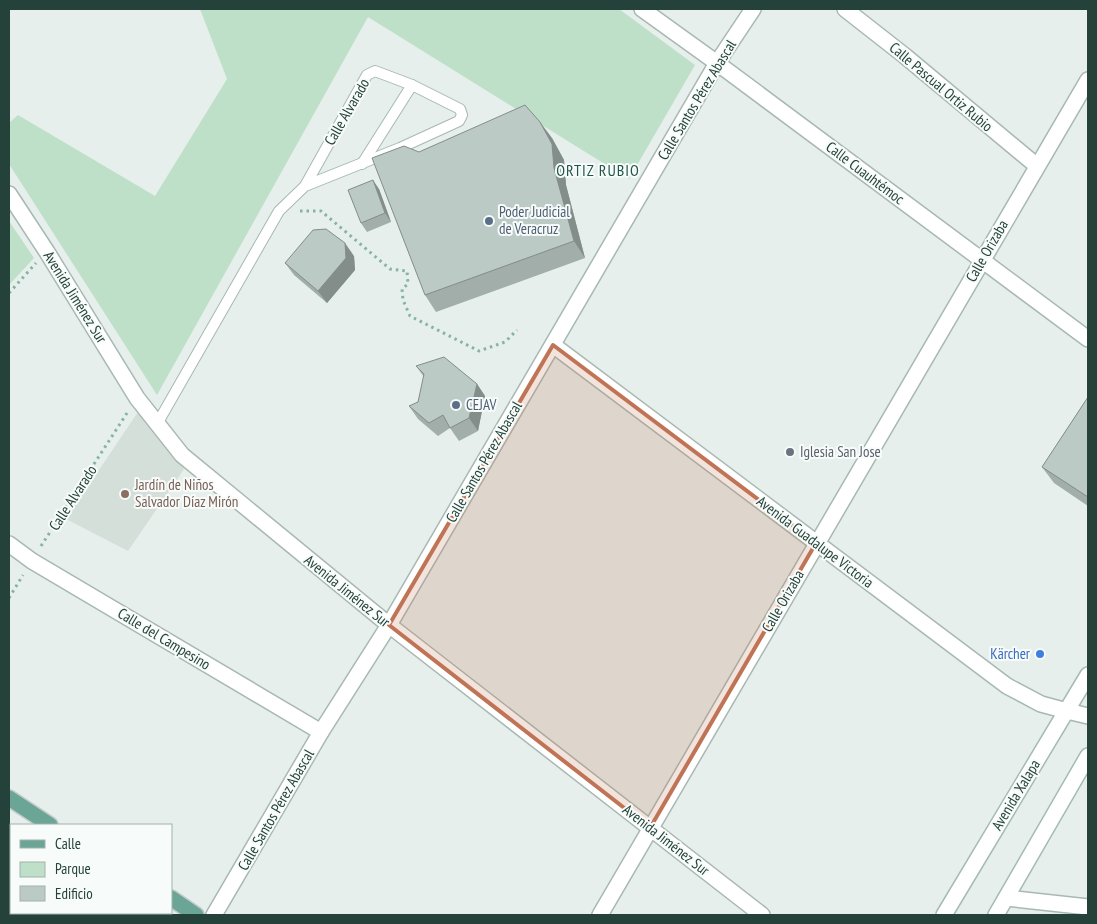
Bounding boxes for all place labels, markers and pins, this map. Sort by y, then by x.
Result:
place label: Poder Judicial de Veracruz [499,202,570,238]
marker: Poder Judicial de Veracruz [483,215,495,227]
place label: CEJAV [466,395,496,414]
marker: CEJAV [450,399,462,411]
place label: Iglesia San Jose [800,442,881,461]
marker: Iglesia San Jose [784,446,796,458]
place label: Jardín de Niños Salvador Díaz Mirón [134,475,238,511]
marker: Jardín de Niños Salvador Díaz Mirón [119,488,131,500]
place label: Kärcher [990,644,1031,663]
marker: Kärcher [1034,648,1046,660]

